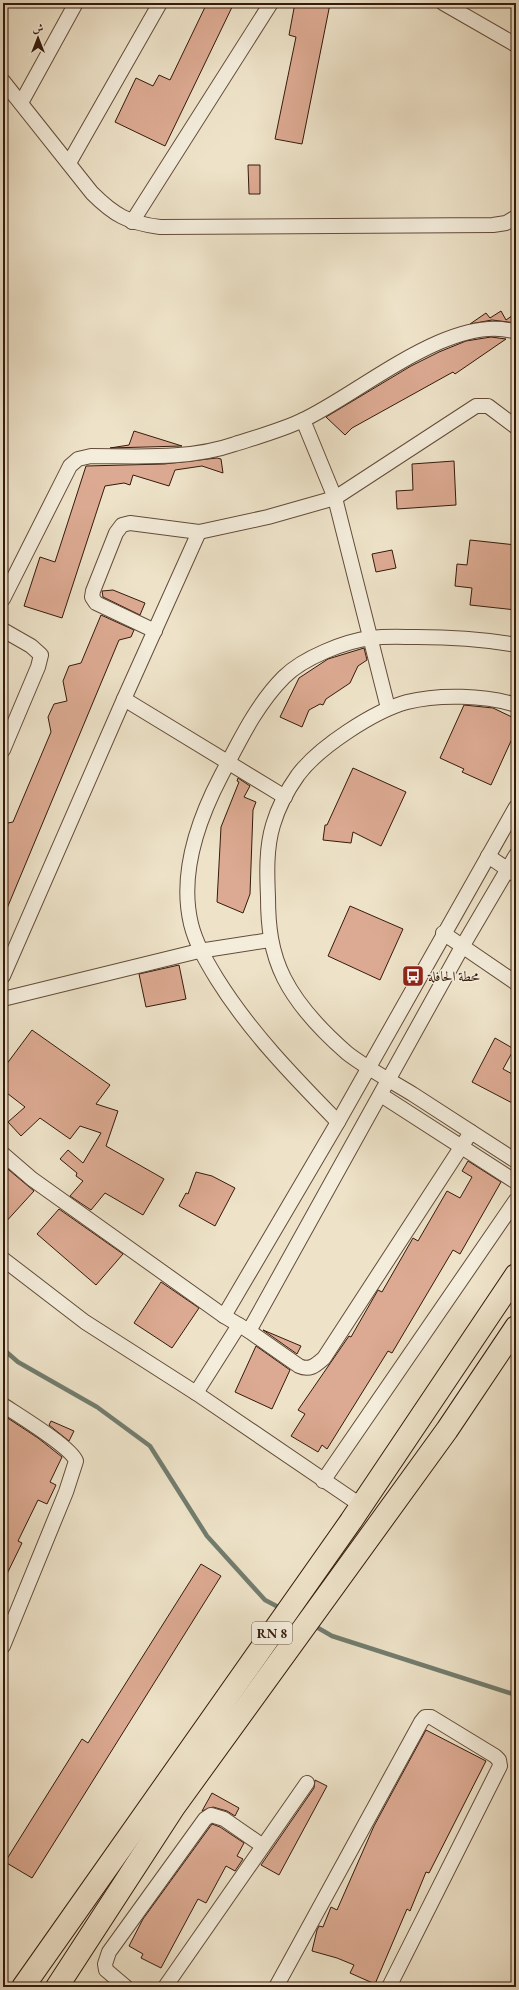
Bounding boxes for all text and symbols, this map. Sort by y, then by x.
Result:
north arrow [18,18,58,58]
text: ش [33,21,44,35]
bus stop icon: محطة الحافلة [400,963,426,989]
place label: محطة الحافلة [427,967,480,985]
road number: RN 8 [252,1622,292,1644]

